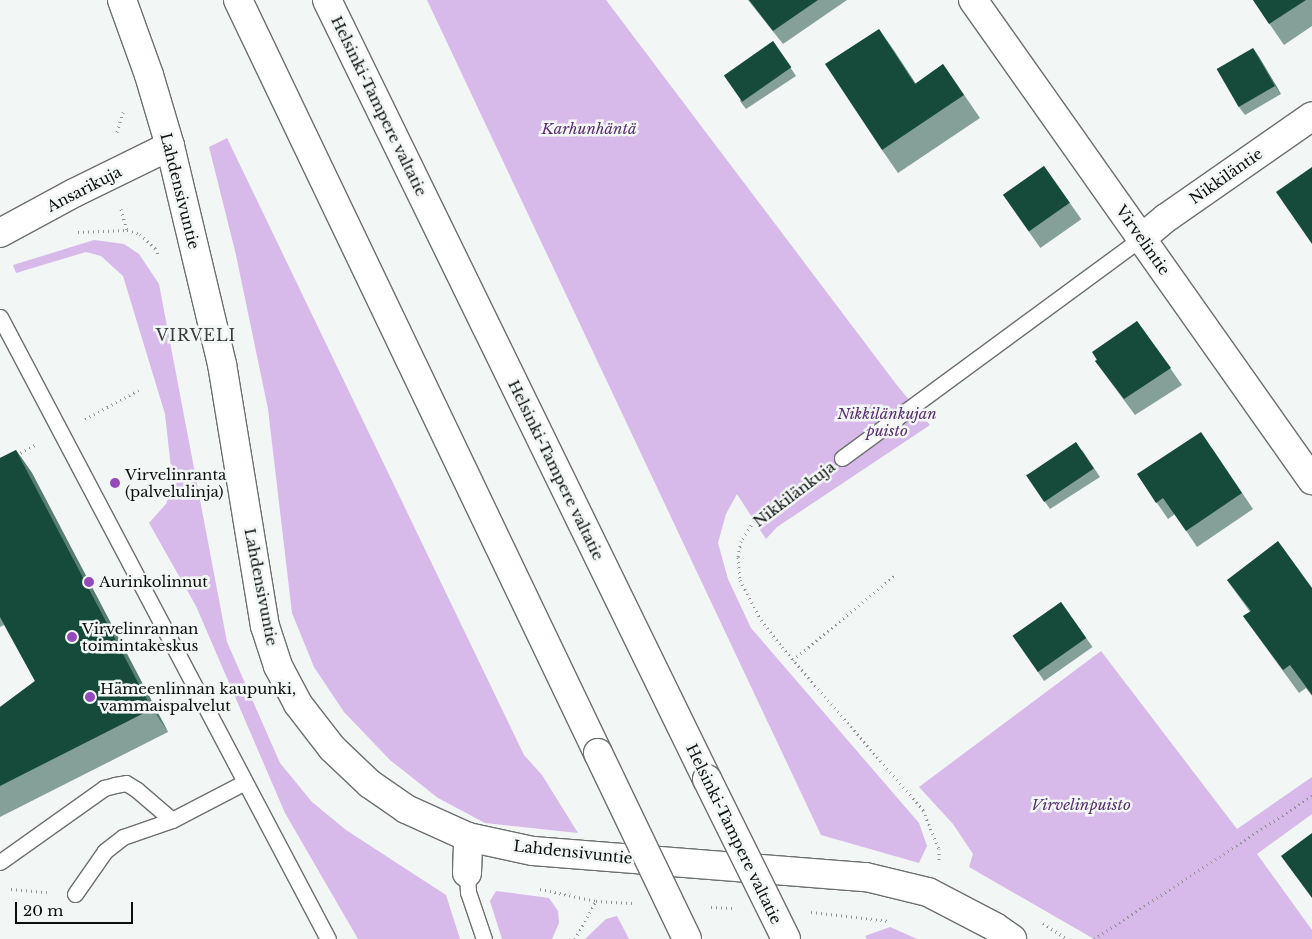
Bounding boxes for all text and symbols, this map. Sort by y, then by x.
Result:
street label: Helsinki-Tampere valtatie [327,13,431,199]
park label: Karhunhäntä [542,120,636,138]
street label: Lahdensivuntie [157,131,203,251]
street label: Nikkiläntie [1186,144,1266,208]
street label: Ansarikuja [44,162,124,216]
street label: Virvelintie [1112,202,1174,278]
district label: VIRVELI [155,325,237,345]
street label: Helsinki-Tampere valtatie [504,377,608,563]
park label: Nikkilänkujan puisto [837,404,937,439]
street label: Nikkilänkuja [750,457,838,531]
place label: Virvelinranta (palvelulinja) [125,465,226,500]
marker: Virvelinranta (palvelulinja) [109,477,121,489]
street label: Lahdensivuntie [241,527,281,647]
place label: Aurinkolinnut [99,573,208,591]
marker: Aurinkolinnut [83,576,95,588]
place label: Virvelinrannan toimintakeskus [82,619,198,654]
marker: Virvelinrannan toimintakeskus [66,631,78,643]
place label: Hämeenlinnan kaupunki, vammaispalvelut [100,679,296,714]
marker: Hämeenlinnan kaupunki, vammaispalvelut [84,691,96,703]
street label: Helsinki-Tampere valtatie [682,741,786,927]
park label: Virvelinpuisto [1031,796,1131,814]
street label: Lahdensivuntie [513,837,633,867]
scale bar [18,892,135,924]
text: 20 m [23,901,63,920]

